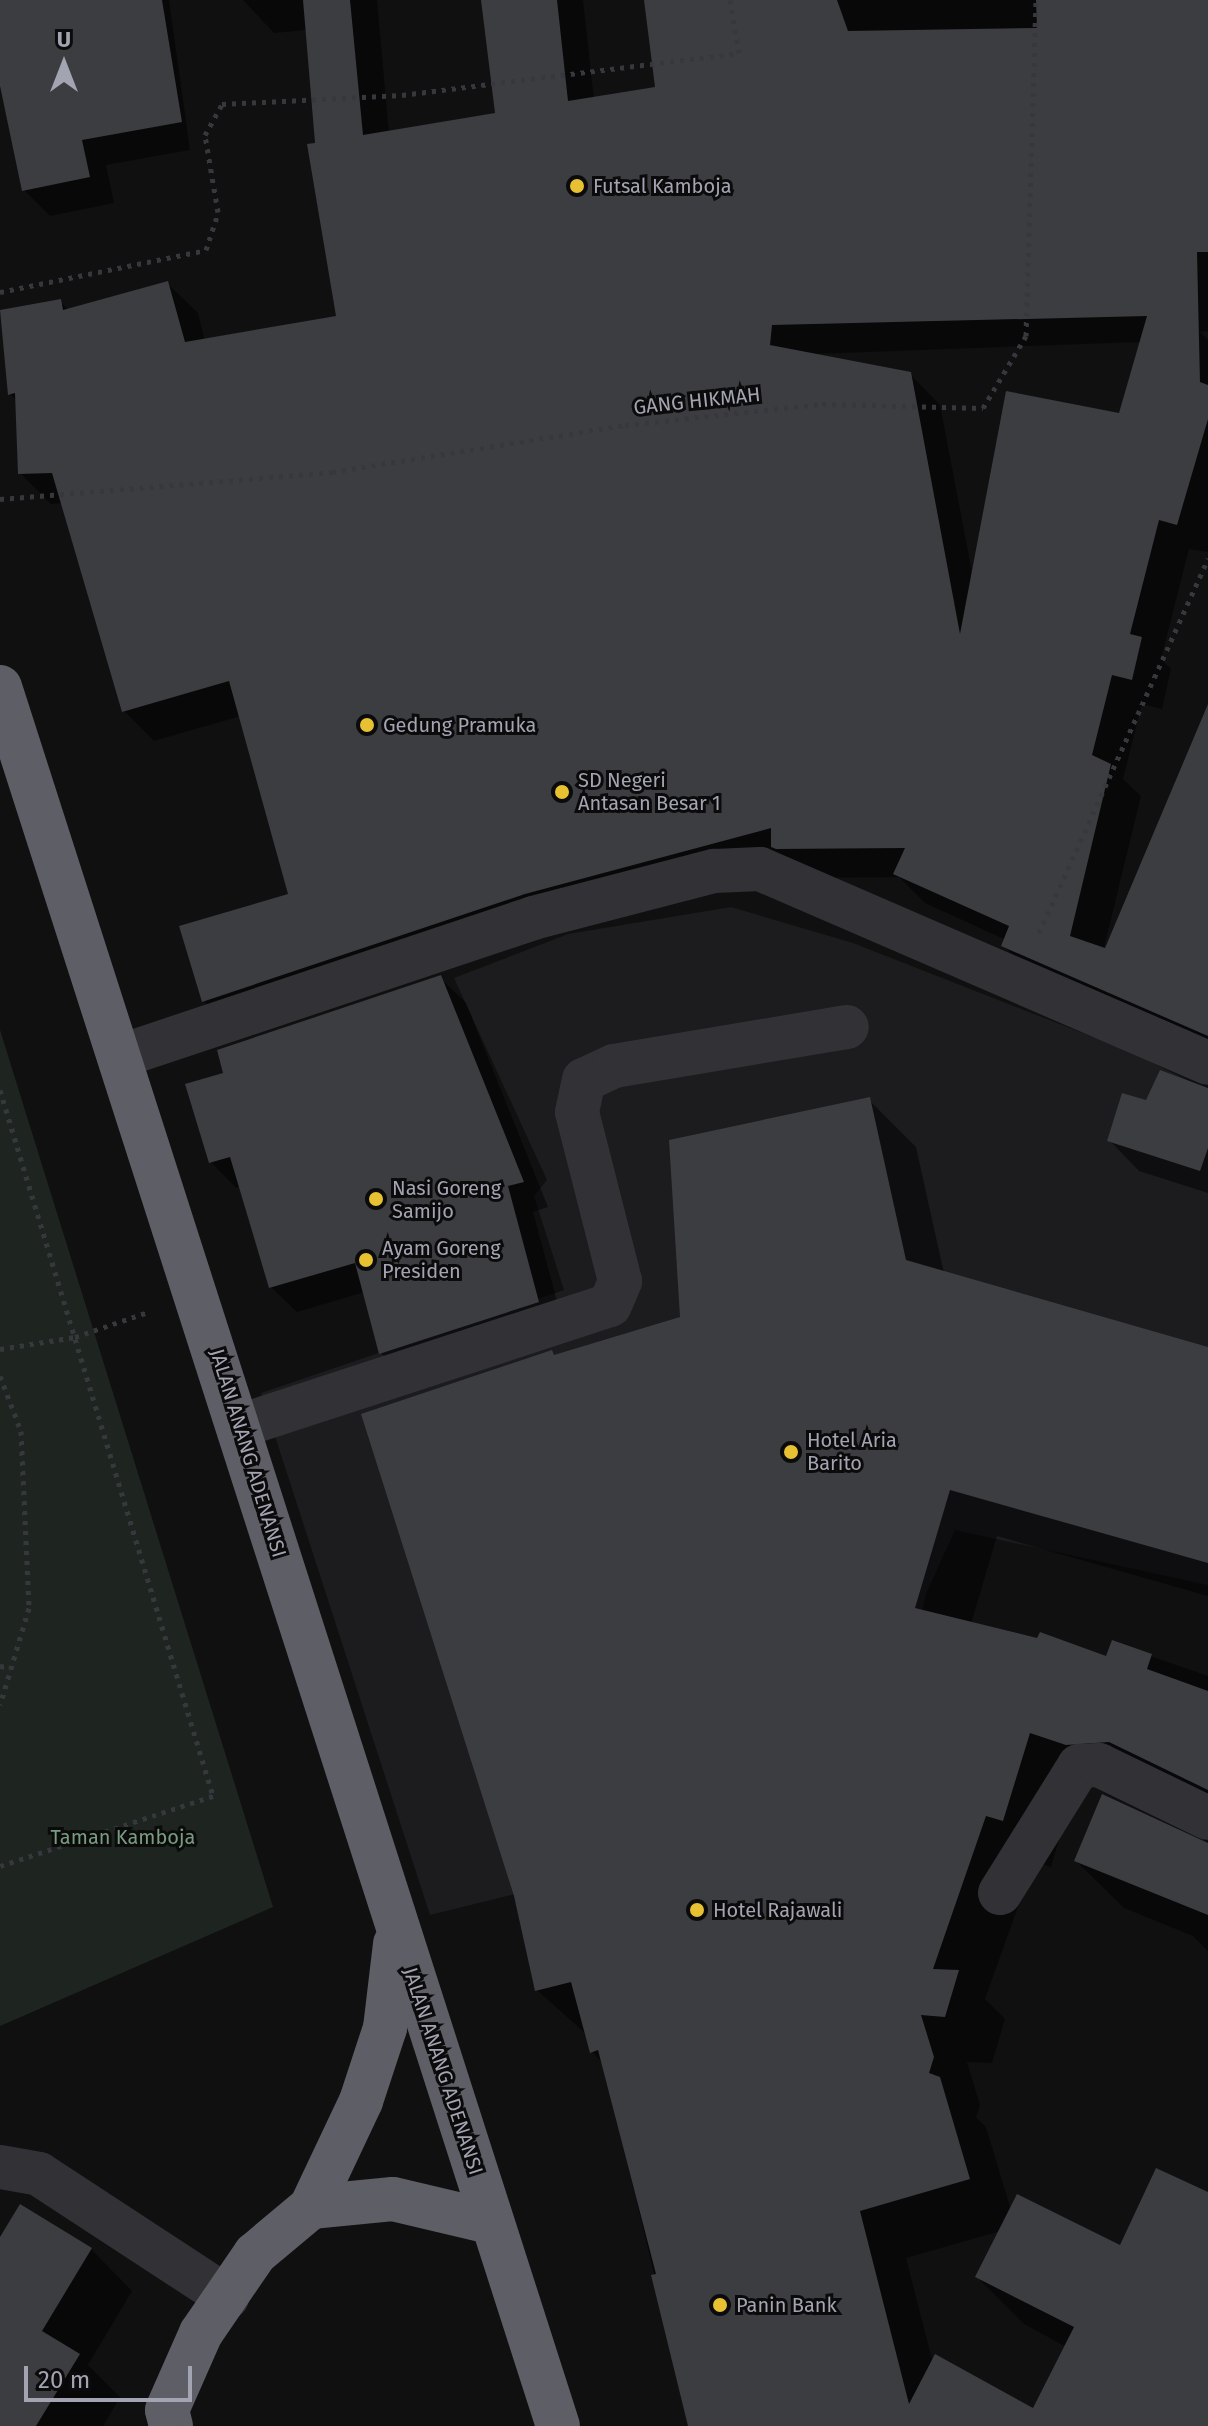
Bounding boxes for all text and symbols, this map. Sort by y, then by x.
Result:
north arrow [24,24,104,104]
text: U [57,26,71,53]
place label: Futsal Kamboja [593,174,732,198]
marker: Futsal Kamboja [568,177,586,195]
street label: GANG HIKMAH [632,382,762,420]
place label: Gedung Pramuka [383,713,536,737]
marker: Gedung Pramuka [358,716,376,734]
place label: SD Negeri Antasan Besar 1 [578,768,721,815]
marker: SD Negeri Antasan Besar 1 [553,783,571,801]
place label: Nasi Goreng Samijo [392,1176,501,1223]
marker: Nasi Goreng Samijo [367,1190,385,1208]
place label: Ayam Goreng Presiden [382,1236,501,1283]
marker: Ayam Goreng Presiden [357,1251,375,1269]
street label: JALAN ANANG ADENANSI [205,1346,291,1560]
place label: Hotel Aria Barito [807,1428,897,1475]
marker: Hotel Aria Barito [782,1443,800,1461]
park label: Taman Kamboja [51,1825,195,1849]
place label: Hotel Rajawali [713,1898,842,1922]
marker: Hotel Rajawali [688,1901,706,1919]
street label: JALAN ANANG ADENANSI [398,1964,488,2178]
place label: Panin Bank [736,2293,837,2317]
marker: Panin Bank [711,2296,729,2314]
scale bar [28,2350,196,2400]
text: 20 m [38,2366,90,2394]

